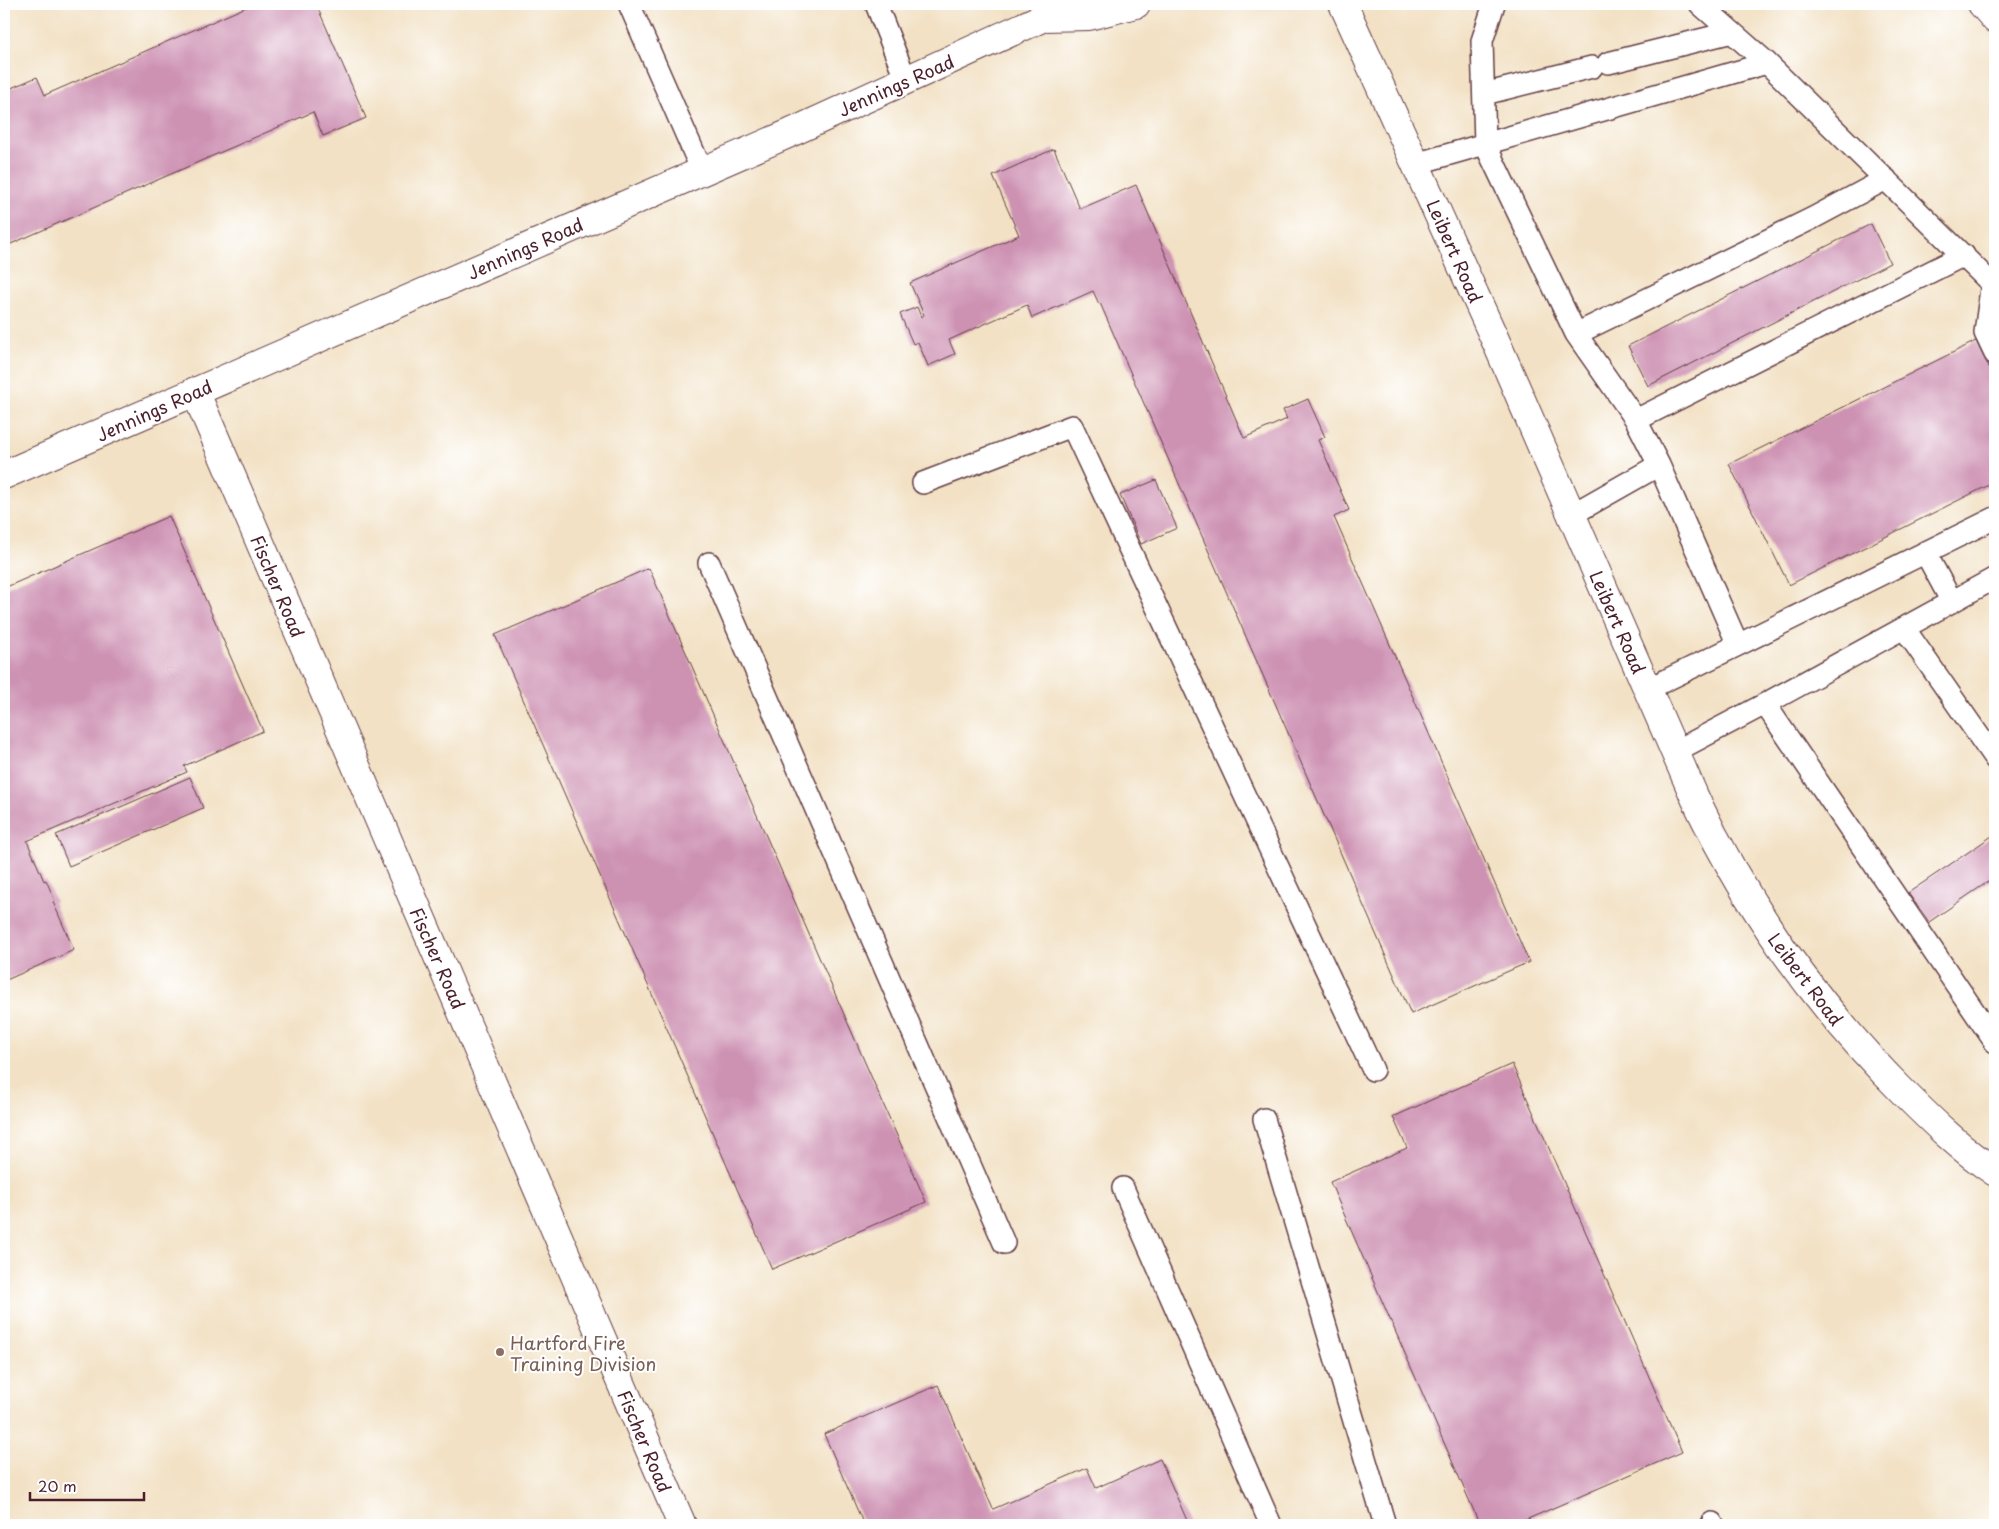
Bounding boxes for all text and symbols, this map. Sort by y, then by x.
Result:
street label: Jennings Road [834,47,958,123]
street label: Leibert Road [1420,195,1490,307]
street label: Jennings Road [463,210,587,286]
street label: Jennings Road [92,372,216,448]
street label: Fischer Road [244,531,312,641]
street label: Leibert Road [1583,566,1653,678]
street label: Fischer Road [403,903,473,1013]
street label: Leibert Road [1762,927,1850,1031]
place label: Hartford Fire Training Division [510,1329,656,1377]
marker: Hartford Fire Training Division [494,1346,506,1358]
street label: Fischer Road [611,1386,679,1496]
scale bar [30,1469,144,1501]
text: 20 m [38,1474,77,1497]

